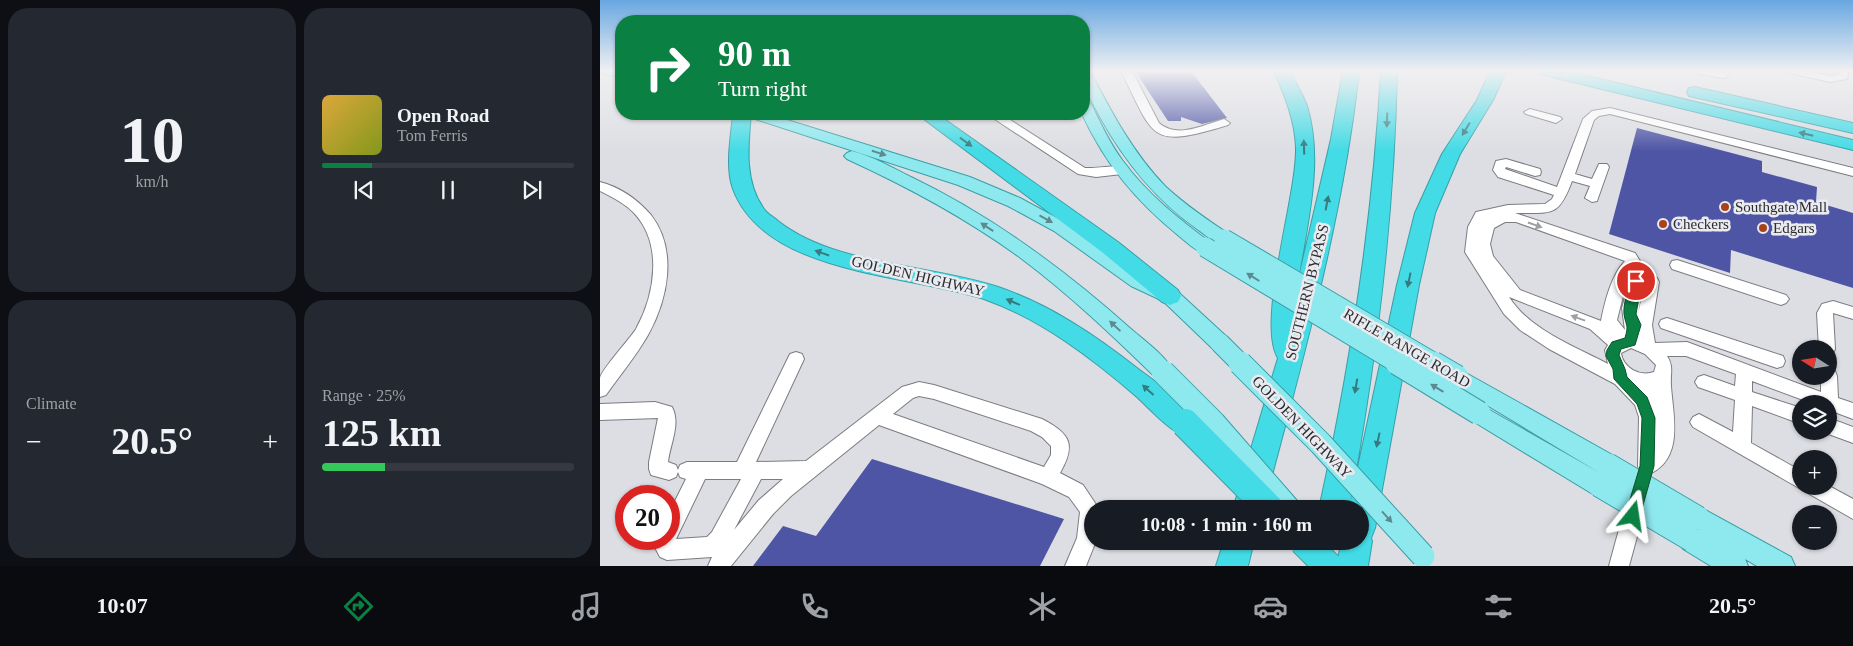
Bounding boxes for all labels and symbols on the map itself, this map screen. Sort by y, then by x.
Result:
one-way arrow [1383,112,1391,128]
one-way arrow [1462,123,1471,136]
one-way arrow [1798,130,1813,138]
one-way arrow [959,137,973,147]
one-way arrow [1300,139,1308,155]
one-way arrow [872,150,887,158]
one-way arrow [1324,194,1332,210]
place label: Southgate Mall [1735,199,1827,215]
marker: Southgate Mall [1719,201,1731,213]
one-way arrow [1039,215,1053,223]
place label: Checkers [1673,216,1729,232]
marker: Checkers [1657,218,1669,230]
place label: Edgars [1773,220,1815,236]
one-way arrow [1528,221,1543,229]
one-way arrow [980,222,994,231]
marker: Edgars [1757,222,1769,234]
street label: SOUTHERN BYPASS [1282,223,1332,361]
one-way arrow [814,248,829,256]
street label: GOLDEN HIGHWAY [850,253,986,299]
pin [1615,260,1657,302]
one-way arrow [1246,272,1259,281]
one-way arrow [1405,272,1413,288]
one-way arrow [1006,298,1020,306]
street label: RIFLE RANGE ROAD [1341,305,1473,391]
one-way arrow [1570,314,1585,322]
one-way arrow [1110,320,1122,332]
north arrow [1792,340,1838,385]
street label: GOLDEN HIGHWAY [1249,373,1355,481]
one-way arrow [1352,378,1360,394]
one-way arrow [1430,383,1443,392]
one-way arrow [1142,385,1155,396]
one-way arrow [1374,432,1382,447]
speed limit sign: 20 [615,485,680,550]
position arrow [1606,489,1658,541]
one-way arrow [1381,511,1393,523]

